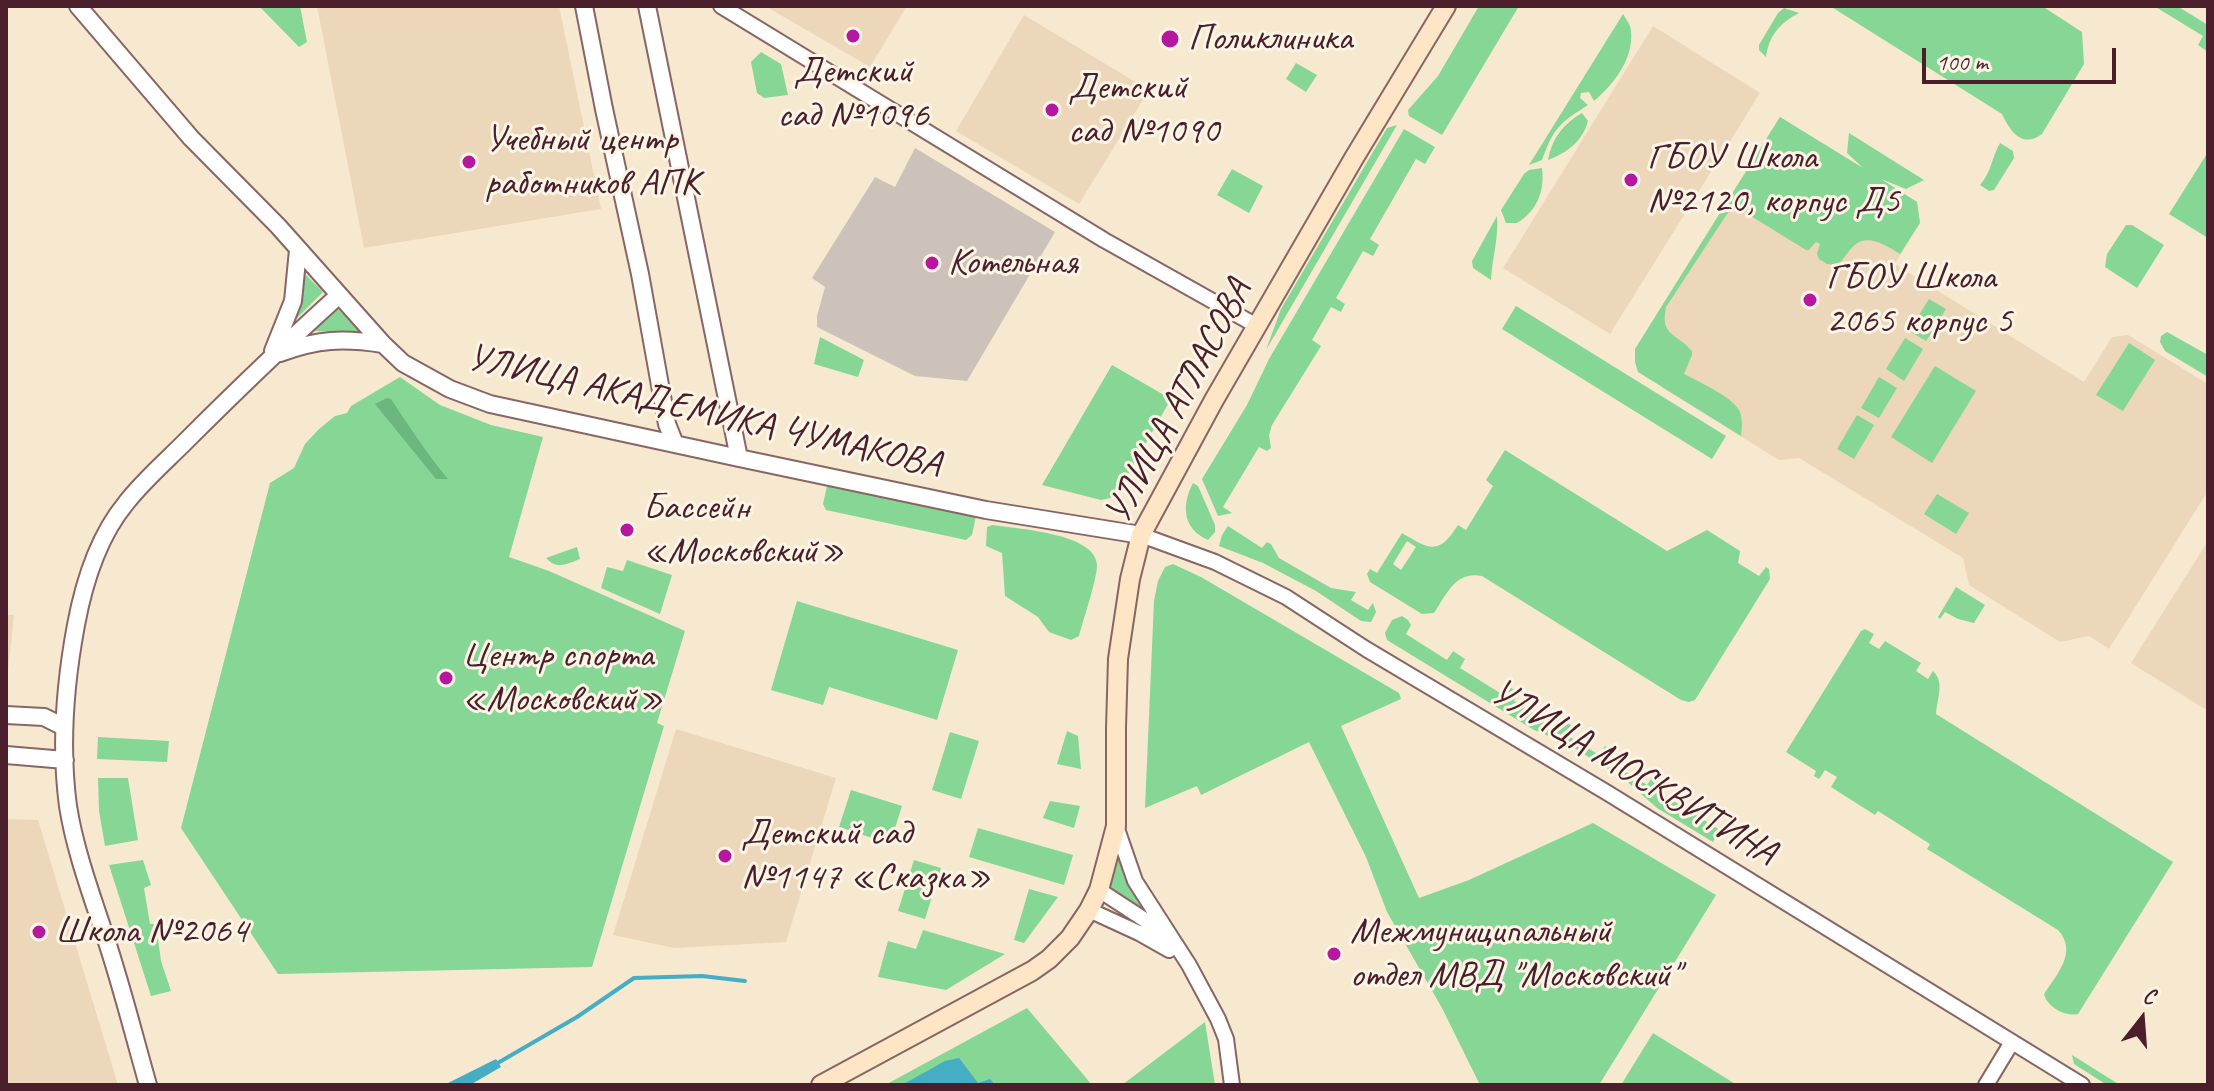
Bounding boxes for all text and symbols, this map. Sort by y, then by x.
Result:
place label: Поликлиника [1188,16,1352,62]
marker: Детский сад №1096 [844,27,862,45]
marker: Поликлиника [1159,28,1181,50]
scale bar [1926,32,2120,82]
text: 100 m [1936,47,1988,77]
place label: Детский сад №1096 [777,49,929,138]
place label: Детский сад №1090 [1068,65,1219,154]
marker: Детский сад №1090 [1043,101,1061,119]
place label: Учебный центр работников АПК [485,117,699,206]
place label: ГБОУ Школа №2120, корпус Д5 [1647,135,1900,224]
marker: Учебный центр работников АПК [460,153,478,171]
marker: ГБОУ Школа №2120, корпус Д5 [1622,171,1640,189]
place label: Котельная [948,240,1078,286]
marker: Котельная [923,254,941,272]
place label: ГБОУ Школа 2065 корпус 5 [1826,255,2012,344]
street label: УЛИЦА АТЛАСОВА [1096,272,1262,532]
marker: ГБОУ Школа 2065 корпус 5 [1801,291,1819,309]
street label: УЛИЦА АКАДЕМИКА ЧУМАКОВА [463,335,945,489]
place label: Бассейн «Московский» [643,485,844,574]
marker: Бассейн «Московский» [618,521,636,539]
place label: Центр спорта «Московский» [462,633,663,722]
marker: Центр спорта «Московский» [437,669,455,687]
street label: УЛИЦА МОСКВИТИНА [1482,670,1784,876]
place label: Детский сад №1147 «Сказка» [741,811,991,900]
marker: Детский сад №1147 «Сказка» [716,847,734,865]
place label: Школа №2064 [55,909,248,955]
place label: Межмуниципальный отдел МВД "Московский" [1350,909,1679,998]
marker: Школа №2064 [30,923,48,941]
marker: Межмуниципальный отдел МВД "Московский" [1325,945,1343,963]
north arrow [2102,979,2182,1059]
text: С [2140,981,2158,1011]

